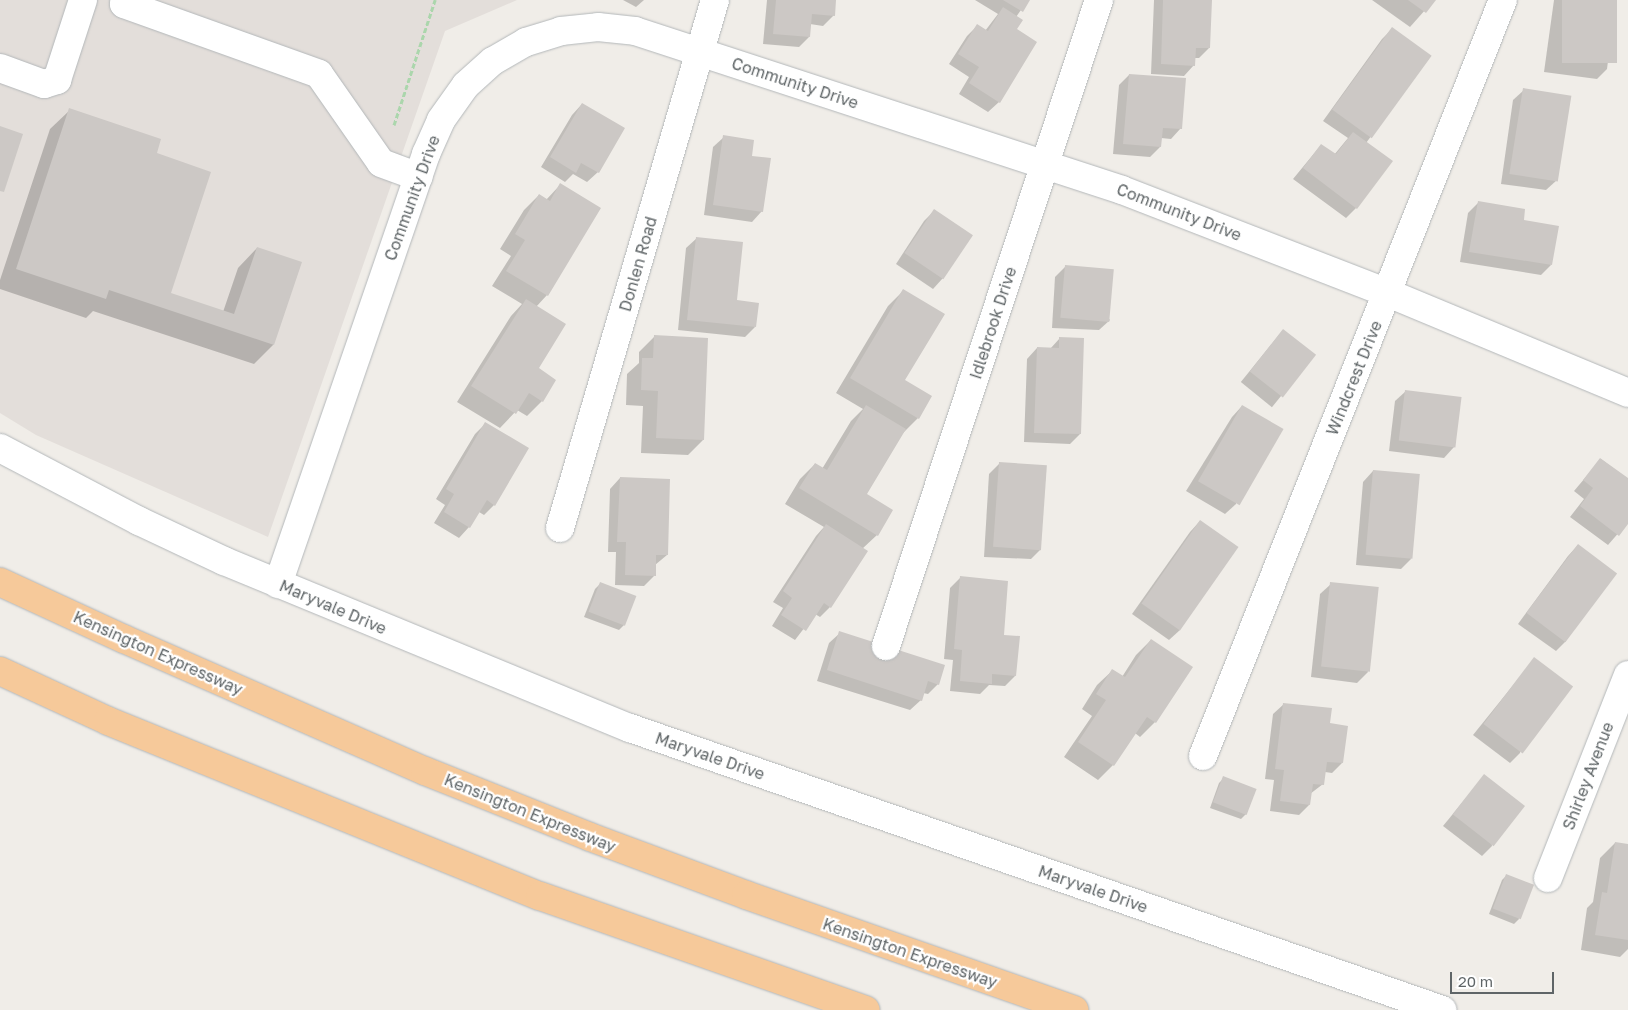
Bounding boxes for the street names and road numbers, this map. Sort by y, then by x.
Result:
street label: Community Drive [729,53,861,113]
street label: Community Drive [380,133,444,263]
street label: Community Drive [1114,179,1244,245]
street label: Donlen Road [615,214,661,314]
street label: Idlebrook Drive [966,264,1020,382]
street label: Windcrest Drive [1322,318,1386,438]
street label: Maryvale Drive [277,576,389,638]
street label: Kensington Expressway [70,607,246,699]
street label: Shirley Avenue [1559,719,1617,833]
street label: Maryvale Drive [653,728,767,784]
street label: Kensington Expressway [441,770,619,856]
street label: Maryvale Drive [1036,861,1150,917]
street label: Kensington Expressway [820,914,1000,992]

